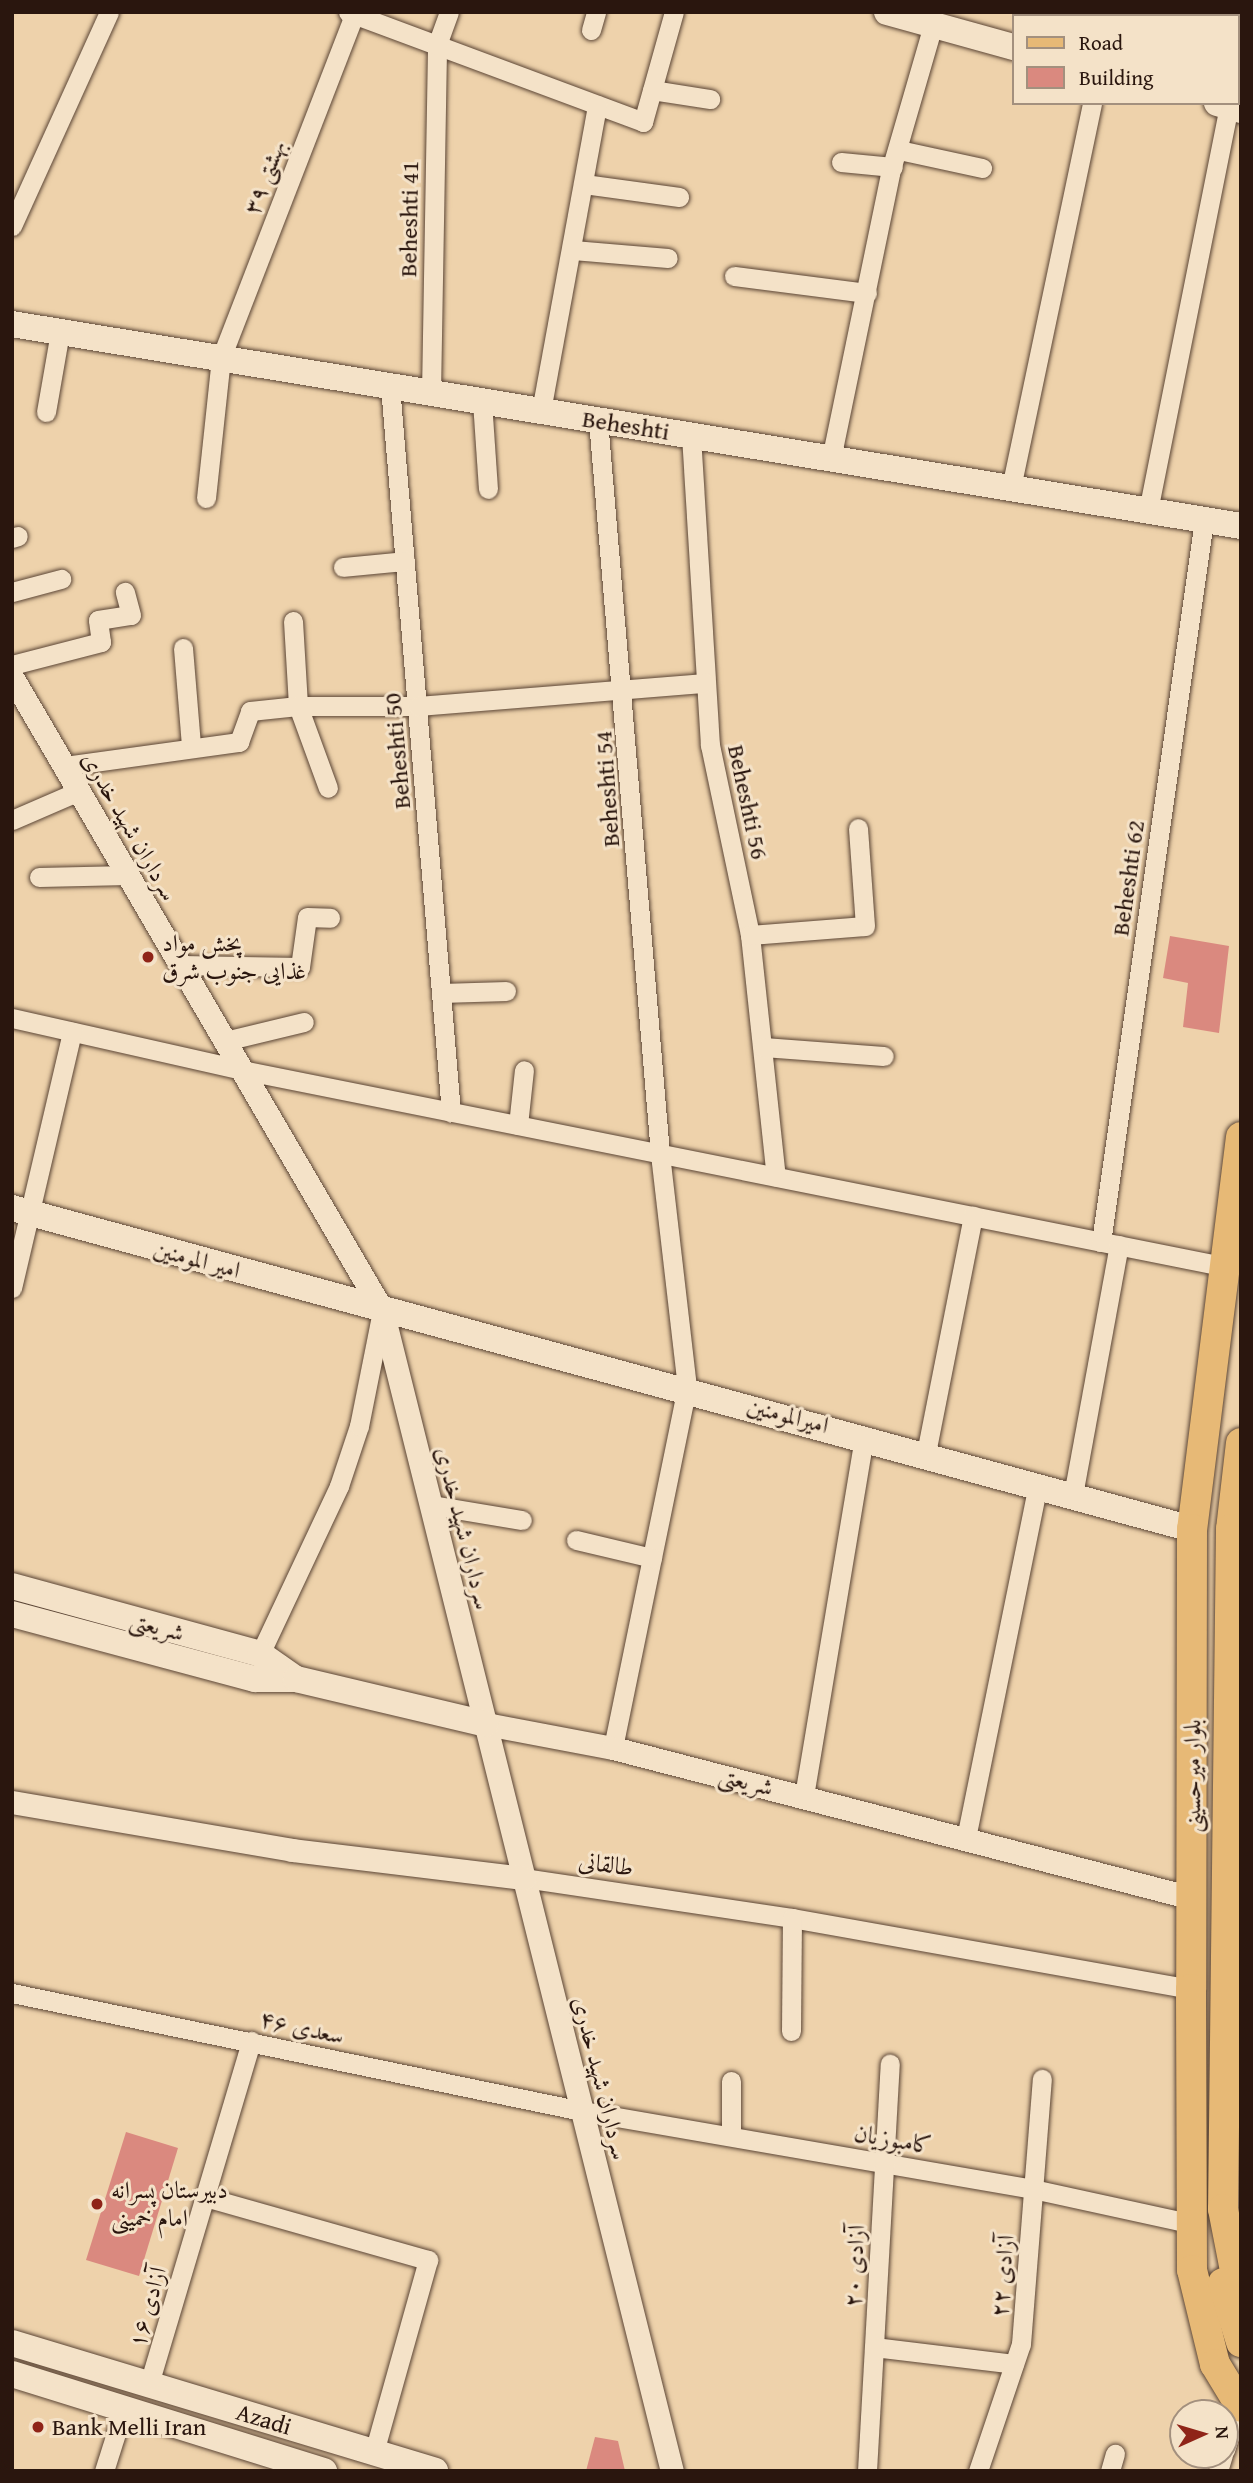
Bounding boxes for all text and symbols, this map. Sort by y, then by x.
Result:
legend [1012,14,1239,105]
text: Road [1079,27,1123,58]
text: Building [1079,62,1153,93]
street label: بهشتی ۳۹ [237,136,291,218]
street label: Beheshti 41 [394,161,424,277]
street label: Beheshti [580,404,672,446]
street label: Beheshti 50 [378,692,416,810]
street label: Beheshti 54 [589,730,625,848]
street label: Beheshti 56 [722,742,774,862]
street label: سرداران شهید خدری [76,747,184,905]
street label: Beheshti 62 [1106,818,1150,938]
place label: پخش مواد غذایی جنوب شرق [162,929,306,985]
marker: پخش مواد غذایی جنوب شرق [140,949,156,965]
street label: امیر المومنین [151,1234,243,1284]
street label: امیرالمومنین [744,1390,832,1440]
street label: سرداران شهید خدری [430,1444,498,1612]
street label: شریعتی [127,1605,187,1647]
street label: بلوار میرحسینی [1178,1719,1206,1833]
street label: شریعتی [716,1760,776,1802]
street label: طالقانی [577,1846,635,1882]
street label: سرداران شهید خدری [567,1994,635,2162]
street label: سعدی ۴۶ [257,2004,347,2050]
street label: کامبوزیان [852,2118,934,2160]
place label: دبیرستان پسرانه امام خمینی [111,2176,228,2232]
marker: دبیرستان پسرانه امام خمینی [89,2196,105,2212]
street label: آزادی ۲۰ [837,2224,871,2308]
street label: آزادی ۲۲ [984,2234,1020,2318]
street label: آزادی ۱۶ [122,2263,172,2351]
street label: Azadi [233,2397,295,2441]
north arrow [1169,2399,1239,2469]
place label: Bank Melli Iran [52,2413,206,2441]
marker: Bank Melli Iran [30,2419,46,2435]
text: N [1209,2425,1237,2440]

